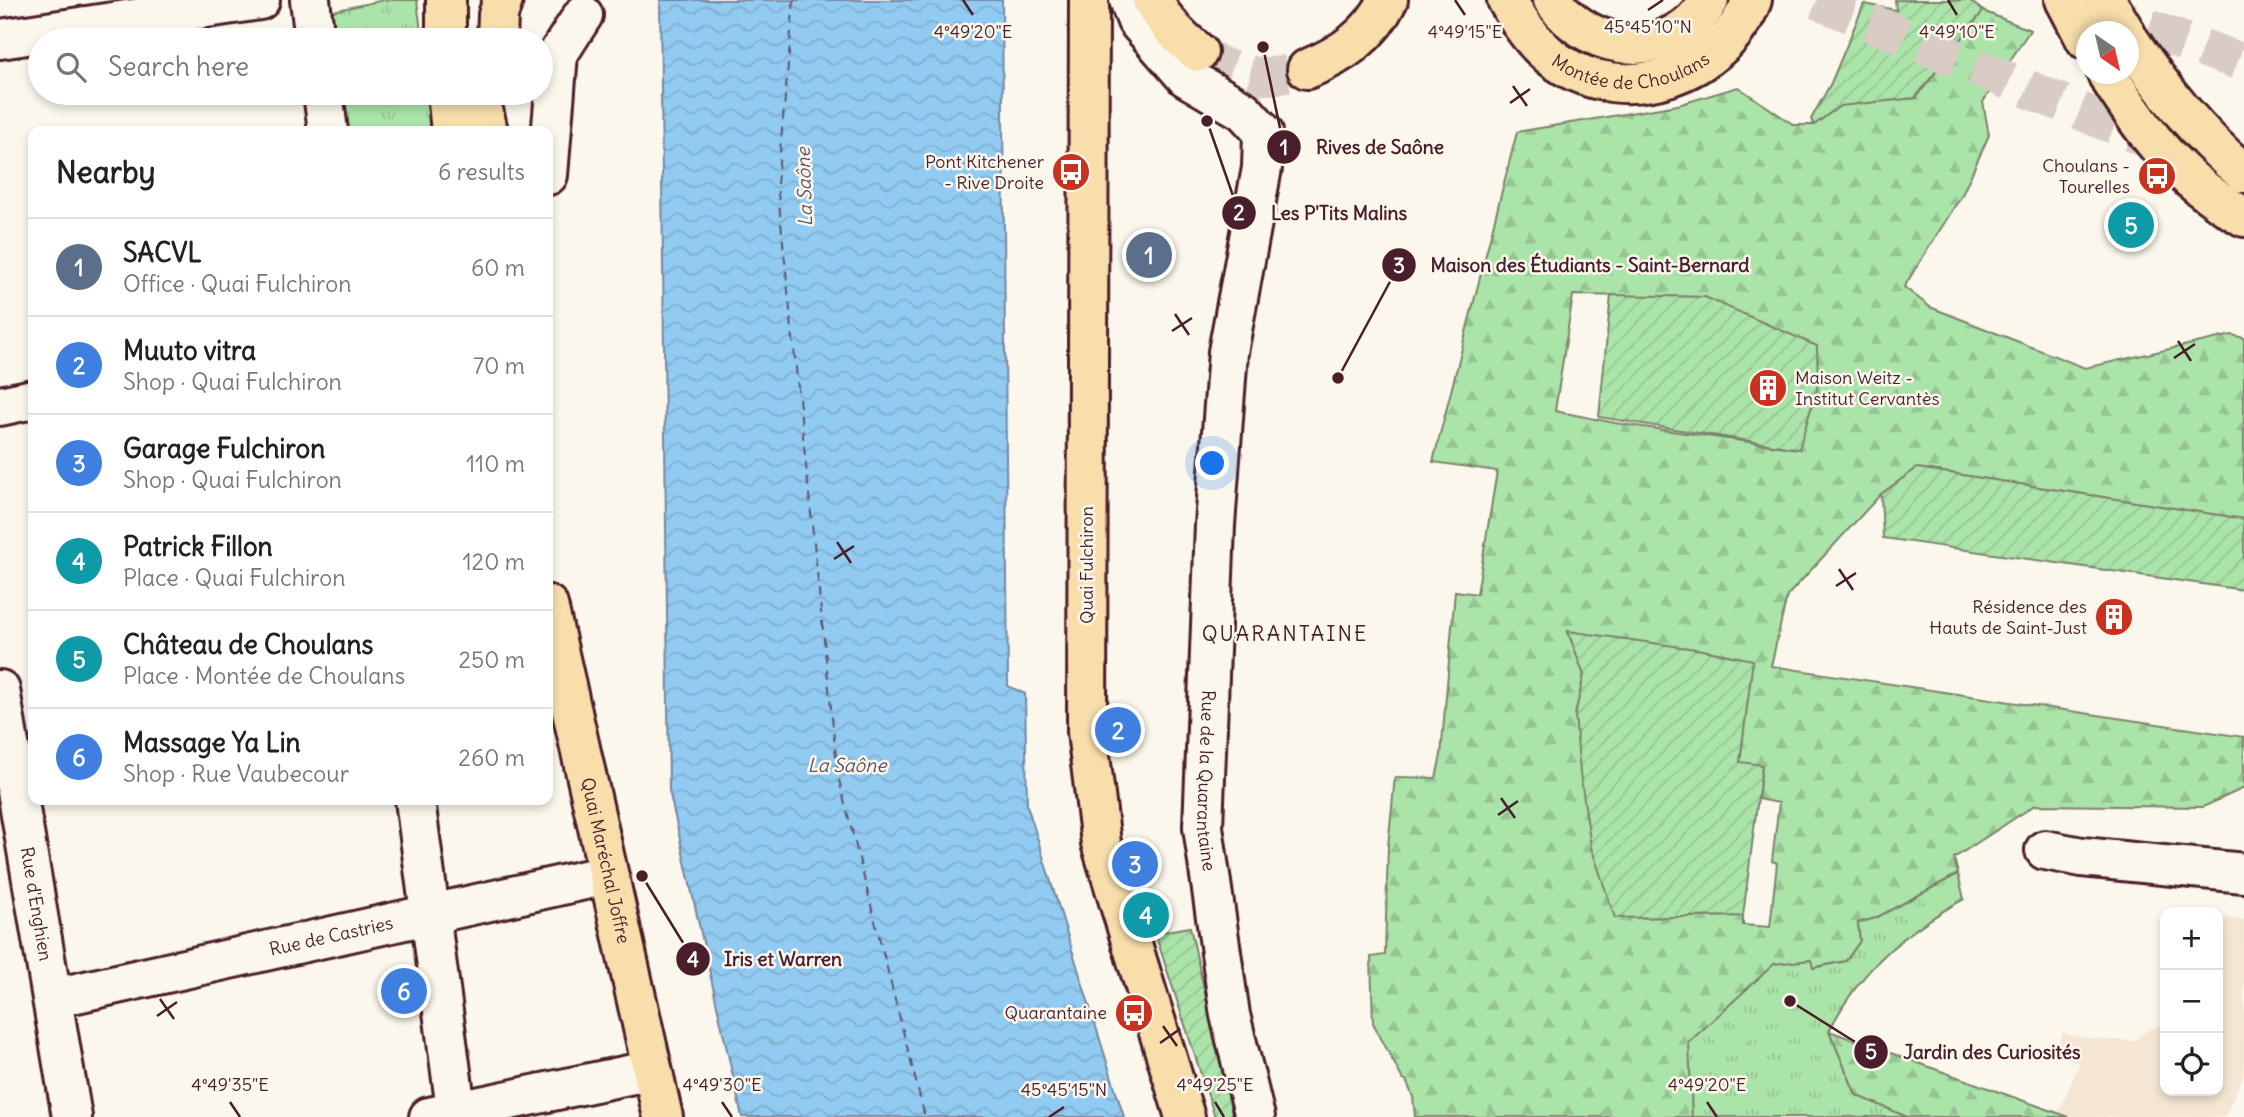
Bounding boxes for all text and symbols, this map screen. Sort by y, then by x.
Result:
text: 45°45'10"N [1604,15,1692,38]
text: 4°49'20"E [934,20,1012,43]
text: 4°49'15"E [1428,20,1502,43]
text: 4°49'10"E [1919,20,1995,43]
north arrow [2076,21,2139,84]
search box [28,28,553,105]
street label: Montée de Choulans [1548,42,1712,64]
text: Montée de Choulans [1547,47,1714,94]
icon: search [52,48,90,86]
text: Search here [108,50,249,83]
callout: Rives de Saône [1267,127,1458,167]
text: 1 [1280,134,1288,161]
text: Rives de Saône [1316,135,1444,159]
water label: La Saône [791,145,817,227]
place label: Pont Kitchener - Rive Droite [925,150,1045,194]
bus stop icon: Pont Kitchener - Rive Droite [1050,151,1092,193]
text: Nearby [56,153,156,191]
place label: Choulans - Tourelles [2042,154,2130,198]
bus stop icon: Choulans - Tourelles [2136,155,2178,197]
text: 6 results [438,157,525,186]
callout: Les P'Tits Malins [1222,193,1421,233]
text: 2 [1233,199,1245,226]
pin: 5 [2108,199,2154,251]
text: Les P'Tits Malins [1271,201,1407,225]
pin: 1 [1126,229,1172,281]
text: SACVL [123,236,202,269]
callout: Maison des Étudiants - Saint-Bernard [1381,245,1763,285]
text: 3 [1393,252,1405,279]
text: Maison des Étudiants - Saint-Bernard [1430,252,1750,277]
text: 1 [74,253,84,282]
text: 60 m [471,253,525,282]
text: Office · Quai Fulchiron [123,269,351,298]
text: Muuto vitra [123,334,256,367]
text: 2 [73,351,85,380]
text: 70 m [473,351,525,380]
place label: Maison Weitz - Institut Cervantès [1795,366,1940,410]
text: Shop · Quai Fulchiron [123,367,342,396]
building icon: Maison Weitz - Institut Cervantès [1747,367,1789,409]
text: Garage Fulchiron [123,432,325,465]
your location [1195,446,1229,480]
text: 3 [72,449,86,478]
text: 110 m [466,449,525,478]
text: Shop · Quai Fulchiron [123,465,342,494]
street label: Quai Fulchiron [1075,506,1098,624]
text: Patrick Fillon [123,530,273,563]
text: 4 [72,547,86,576]
text: 120 m [462,547,525,576]
text: Place · Quai Fulchiron [123,563,345,592]
place label: Résidence des Hauts de Saint-Just [1929,595,2087,639]
building icon: Résidence des Hauts de Saint-Just [2093,596,2135,638]
district label: QUARANTAINE [1202,620,1368,647]
text: Château de Choulans [123,628,373,661]
text: 5 [72,645,86,674]
text: 250 m [458,645,525,674]
text: Place · Montée de Choulans [123,661,405,690]
street label: Rue de la Quarantaine [1192,690,1221,873]
pin: 2 [1095,704,1141,756]
text: Massage Ya Lin [123,726,301,759]
text: 6 [72,743,86,772]
text: 260 m [458,743,525,772]
water label: La Saône [808,753,888,777]
text: Shop · Rue Vaubecour [123,759,349,788]
street label: Quai Maréchal Joffre [576,775,636,946]
pin: 3 [1112,838,1158,890]
street label: Rue d'Enghien [16,845,58,963]
pin: 4 [1123,889,1169,941]
map controls [2160,907,2223,1096]
button: + [2160,907,2223,970]
street label: Rue de Castries [267,911,395,961]
callout: Iris et Warren [675,939,856,979]
text: 4 [687,946,699,973]
text: Iris et Warren [724,947,842,971]
pin: 6 [381,965,427,1017]
button: − [2160,970,2223,1033]
bus stop icon: Quarantaine [1113,992,1155,1034]
place label: Quarantaine [1005,1001,1107,1024]
callout: Jardin des Curiosités [1854,1032,2094,1072]
button: locate [2160,1033,2223,1096]
text: 5 [1865,1038,1877,1065]
text: Jardin des Curiosités [1903,1040,2081,1064]
text: 4°49'35"E [191,1073,269,1096]
text: 4°49'30"E [682,1073,762,1096]
text: 4°49'25"E [1176,1073,1254,1096]
text: 4°49'20"E [1668,1073,1746,1096]
text: 45°45'15"N [1021,1078,1107,1101]

